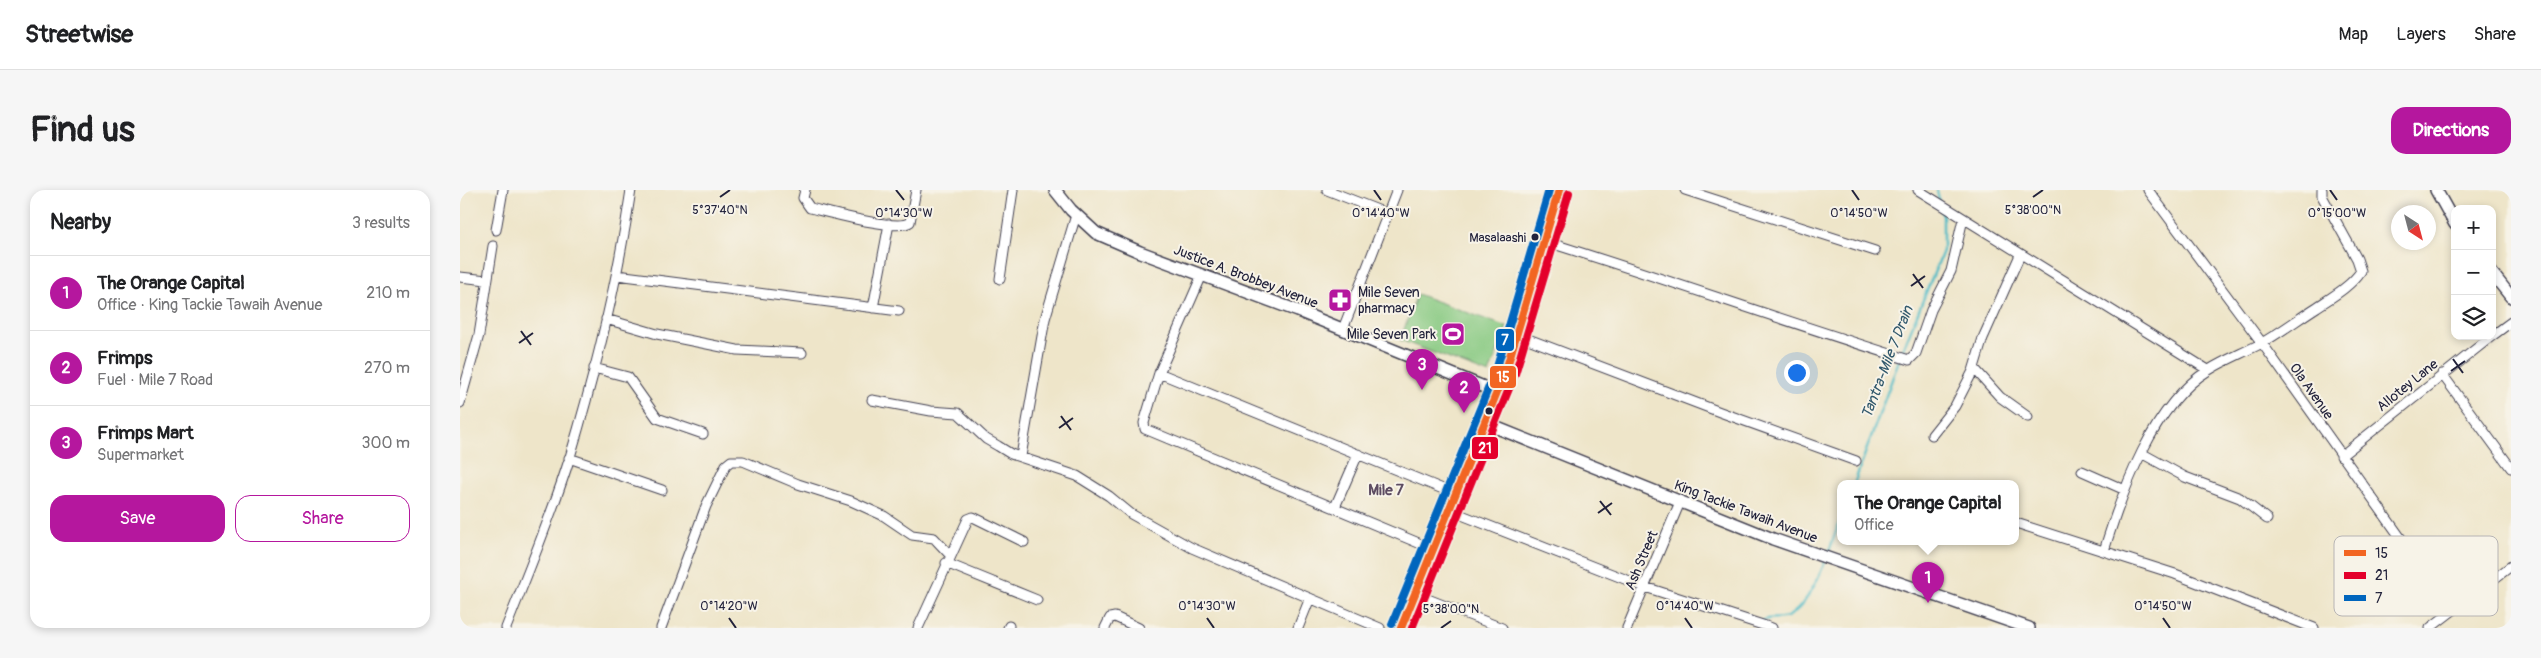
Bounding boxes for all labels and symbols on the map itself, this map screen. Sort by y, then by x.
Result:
text: 5°37'40"N [692,203,748,218]
text: 5°38'00"N [2005,203,2061,218]
north arrow [2391,205,2436,250]
text: 0°14'30"W [875,206,933,221]
text: 0°14'40"W [1352,206,1410,221]
text: 0°14'50"W [1830,206,1888,221]
text: 0°15'00"W [2308,206,2366,221]
place label: Masalaashi [1469,230,1526,246]
marker: Masalaashi [1530,232,1540,242]
street label: Justice A. Brobbey Avenue [1171,241,1320,312]
place label: Mile Seven pharmacy [1358,284,1420,317]
pharmacy icon: Mile Seven pharmacy [1327,287,1353,313]
water label: Tantra-Mile 7 Drain [1857,302,1918,421]
sports icon: Mile Seven Park [1440,321,1466,347]
place label: Mile Seven Park [1347,326,1436,343]
line badge: 7 [1495,328,1515,352]
text: 7 [1501,332,1509,349]
pin: 3 [1406,349,1438,390]
street label: Allotey Lane [2373,356,2441,415]
your location [1784,360,1810,386]
street label: Ola Avenue [2286,360,2337,423]
line badge: 15 [1489,365,1517,389]
text: 15 [1496,369,1510,386]
pin: 2 [1448,372,1480,413]
unlabelled marker [1484,406,1494,416]
line badge: 21 [1471,436,1499,460]
text: 21 [1478,440,1492,457]
street label: King Tackie Tawaih Avenue [1672,476,1820,547]
district label: Mile 7 [1368,481,1404,500]
street label: Ash Street [1621,528,1662,592]
legend [2334,536,2498,616]
text: 15 [2375,545,2388,562]
pin: 1 [1912,562,1944,603]
text: 21 [2375,567,2388,584]
text: 7 [2375,590,2383,607]
text: 0°14'20"W [700,599,758,614]
text: 0°14'30"W [1178,599,1236,614]
text: 0°14'40"W [1656,599,1714,614]
text: 0°14'50"W [2134,599,2192,614]
text: 5°38'00"N [1423,602,1479,617]

